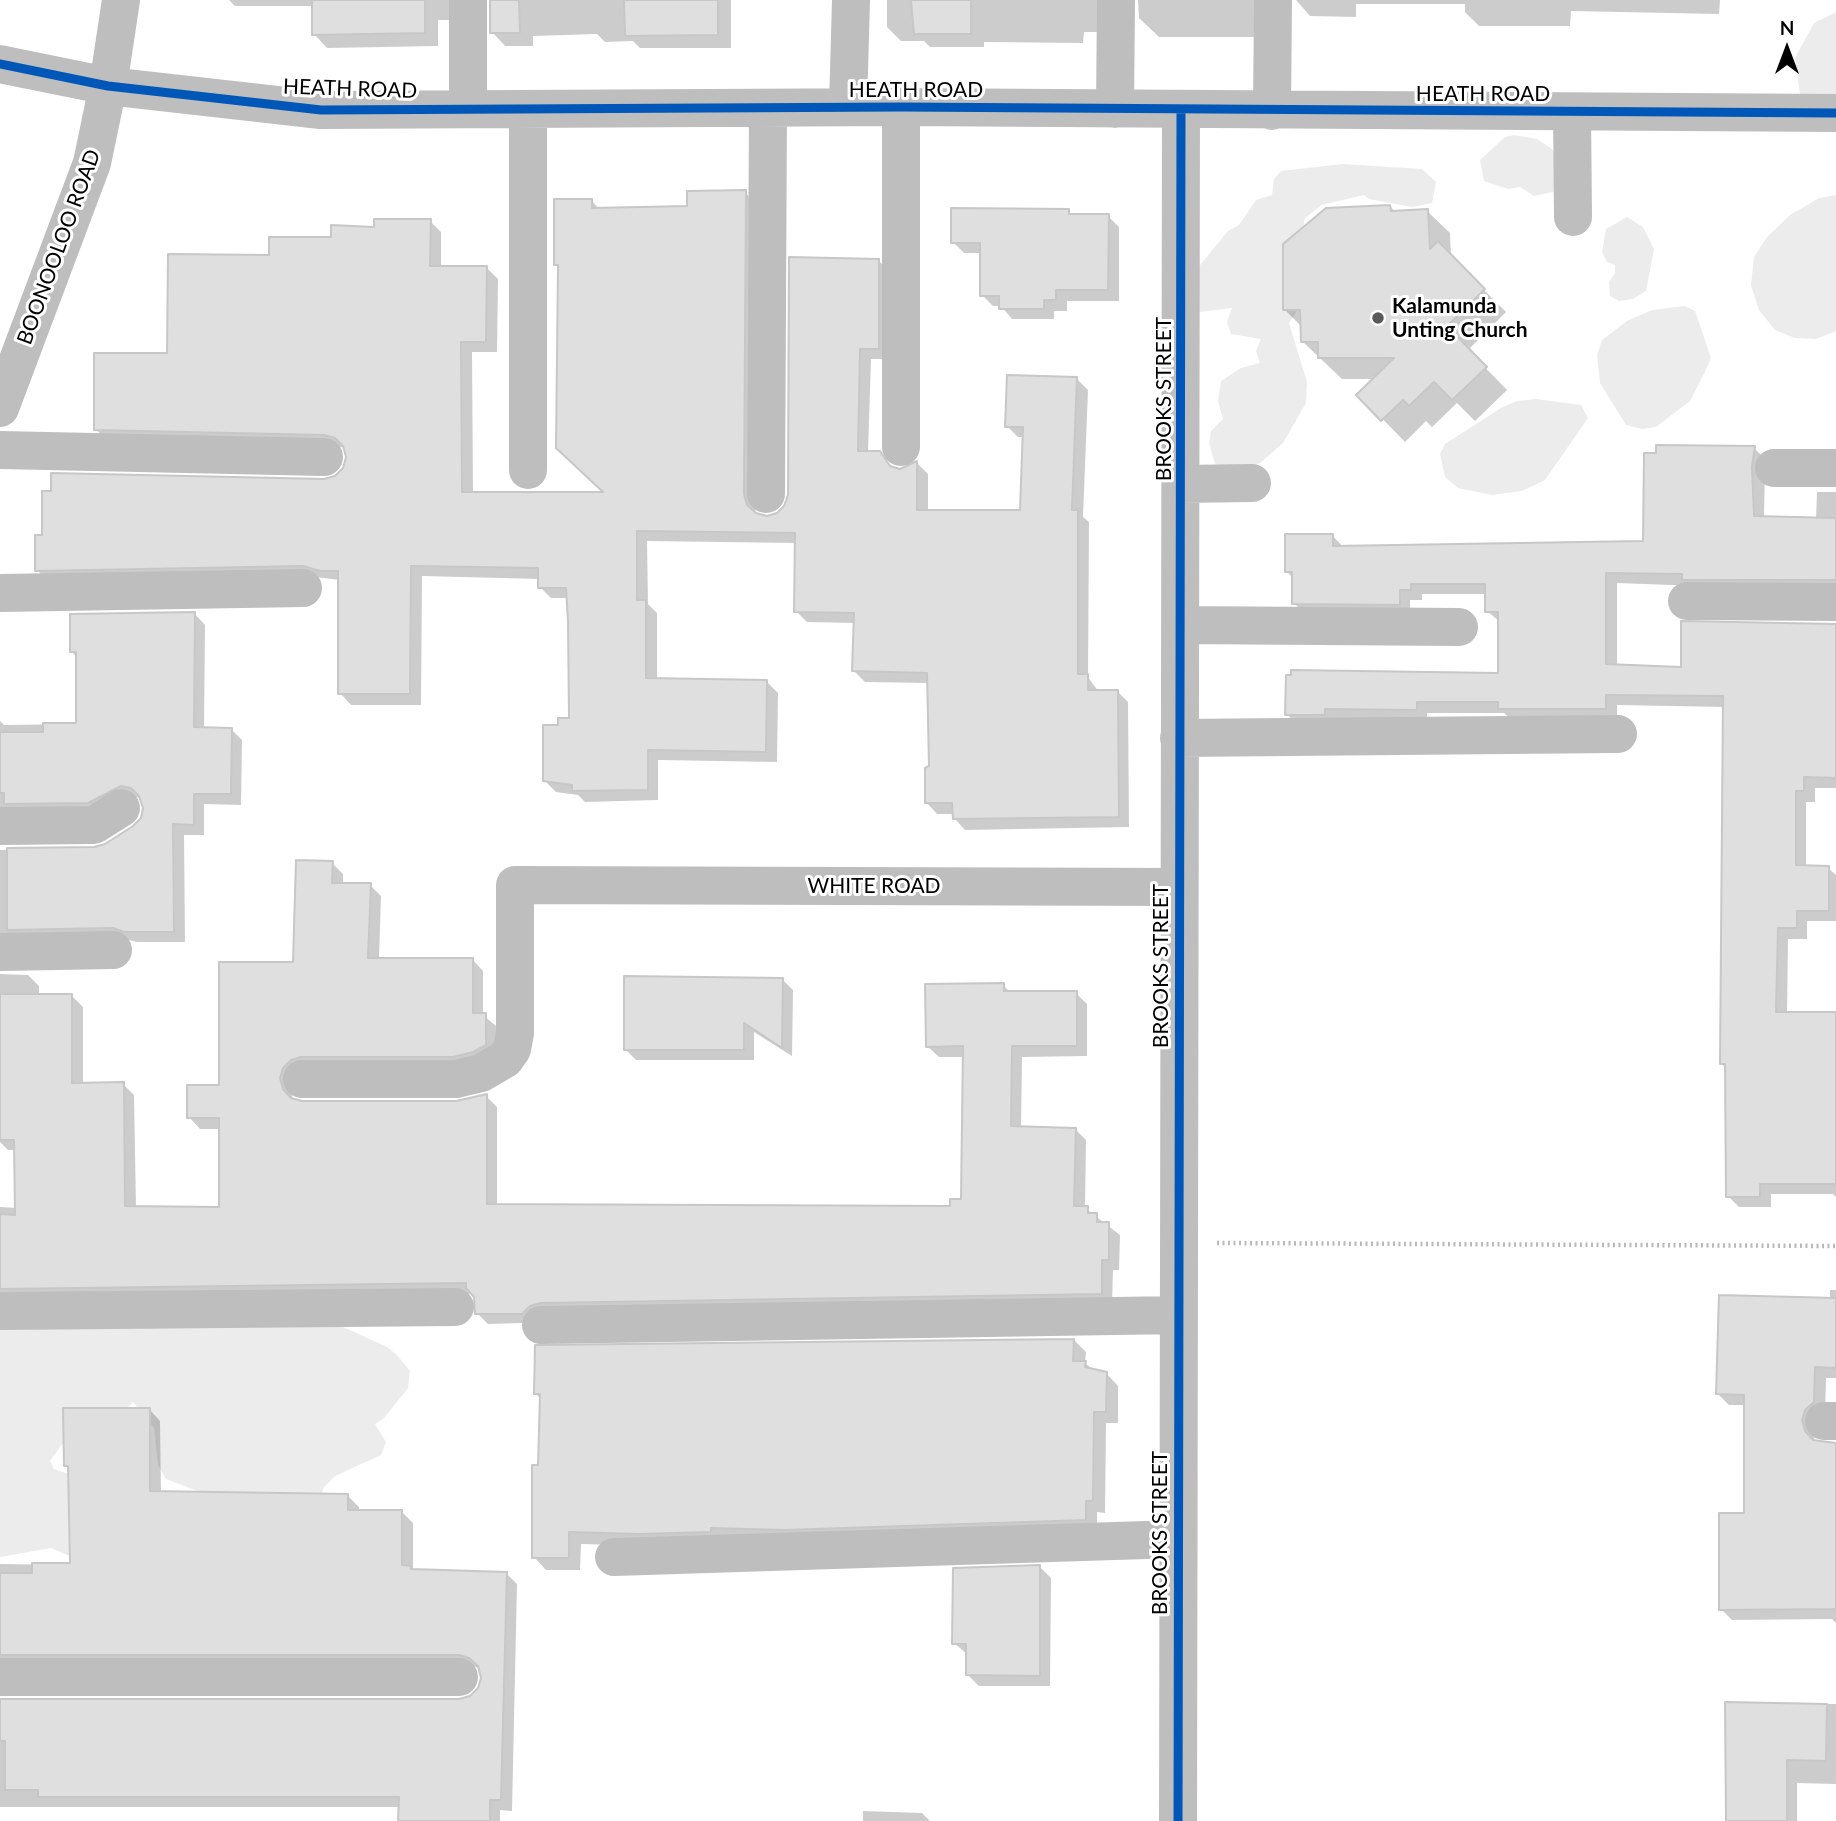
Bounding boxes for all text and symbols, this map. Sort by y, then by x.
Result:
north arrow [1752,14,1822,84]
text: N [1780,16,1794,39]
street label: HEATH ROAD [282,74,418,104]
street label: HEATH ROAD [849,77,983,103]
street label: HEATH ROAD [1416,81,1550,107]
street label: BOONOOLOO ROAD [12,146,106,348]
place label: Kalamunda Unting Church [1392,293,1528,343]
marker: Kalamunda Unting Church [1370,310,1386,326]
street label: BROOKS STREET [1151,317,1177,481]
street label: WHITE ROAD [807,873,941,899]
street label: BROOKS STREET [1148,884,1174,1048]
street label: BROOKS STREET [1147,1451,1173,1615]

